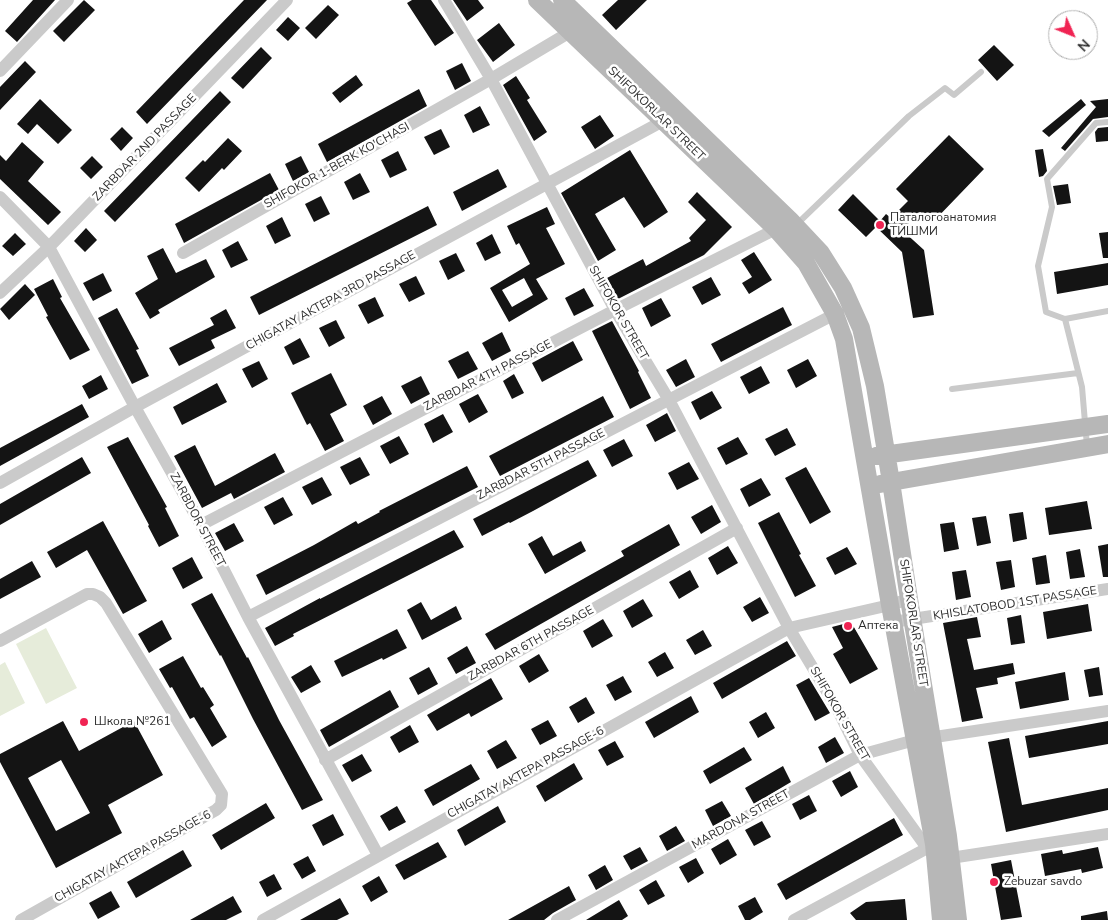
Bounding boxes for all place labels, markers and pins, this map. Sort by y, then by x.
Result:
place label: Паталогоанатомия ТИШМИ [890,211,996,239]
marker: Паталогоанатомия ТИШМИ [874,219,886,231]
place label: Аптека [858,619,898,633]
marker: Аптека [842,620,854,632]
place label: Школа №261 [94,715,171,729]
marker: Школа №261 [78,716,90,728]
place label: Zebuzar savdo [1004,875,1082,889]
marker: Zebuzar savdo [988,876,1000,888]

